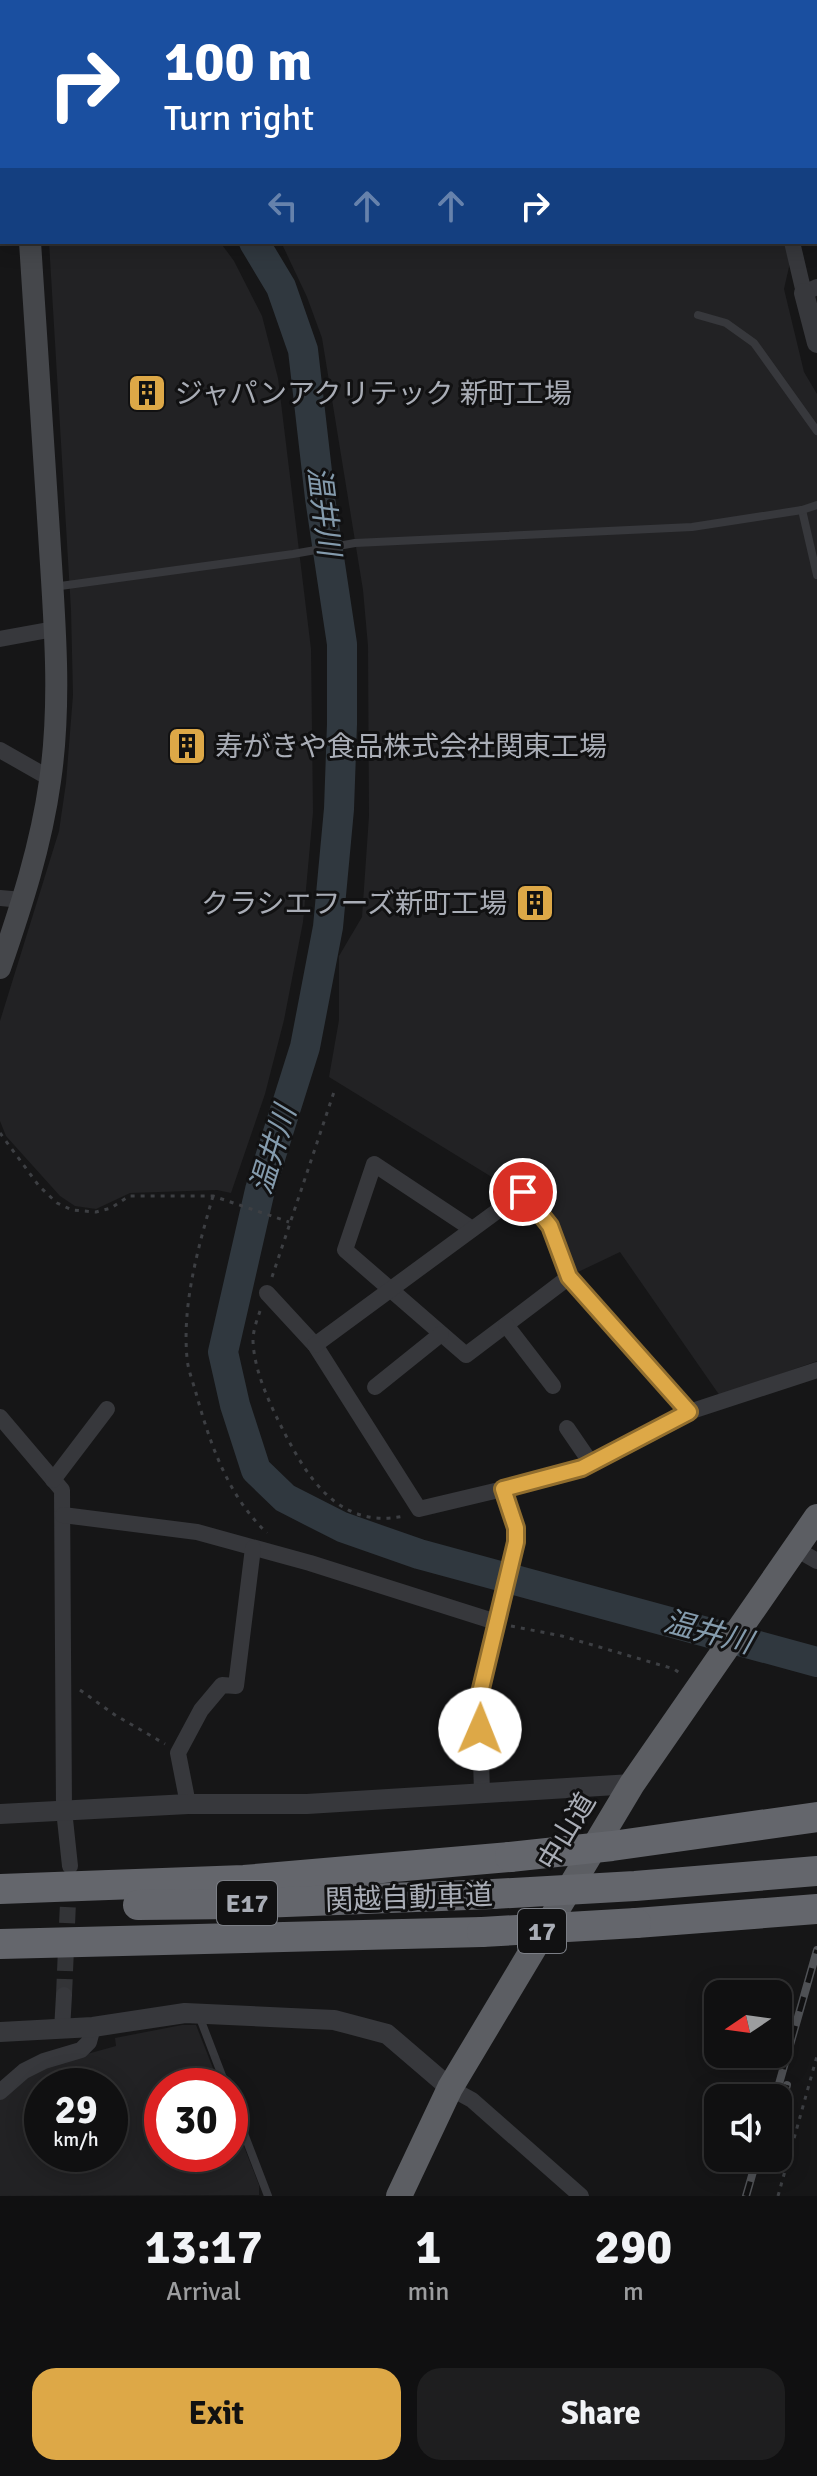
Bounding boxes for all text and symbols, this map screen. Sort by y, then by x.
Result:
text: 100 m [164,27,312,96]
icon: right [32,32,136,136]
text: Turn right [164,96,314,141]
icon: left [261,184,305,228]
icon: ahead [345,184,389,228]
icon: ahead [429,184,473,228]
icon: right [513,184,557,228]
building icon: ジャパンアクリテック 新町工場 [126,372,168,414]
place label: ジャパンアクリテック 新町工場 [175,377,572,411]
water label: 温井川 [300,464,348,561]
building icon: 寿がきや食品株式会社関東工場 [166,725,208,767]
place label: 寿がきや食品株式会社関東工場 [215,730,607,764]
building icon: クラシエフーズ新町工場 [514,882,556,924]
place label: クラシエフーズ新町工場 [201,887,507,921]
water label: 温井川 [243,1099,305,1199]
pin [489,1158,557,1226]
icon: arrive [501,1170,545,1214]
water label: 温井川 [660,1603,759,1663]
position arrow [438,1687,522,1771]
street label: 中山道 [531,1787,603,1876]
street label: 関越自動車道 [324,1878,494,1918]
road number: E17 [217,1881,277,1925]
road number: 17 [518,1909,566,1953]
north arrow [704,1980,792,2068]
map controls [704,1980,792,2172]
speed limit sign: 30 [144,2068,248,2172]
button: sound [704,2084,792,2172]
text: 29 [54,2085,98,2135]
text: km/h [53,2127,99,2152]
text: 13:17 [145,2218,263,2277]
text: 1 [416,2218,441,2277]
text: 290 [594,2218,672,2277]
text: Arrival [166,2276,241,2308]
text: min [408,2276,450,2308]
text: m [623,2276,644,2308]
button: Exit [32,2368,401,2460]
button: Share [417,2368,785,2460]

